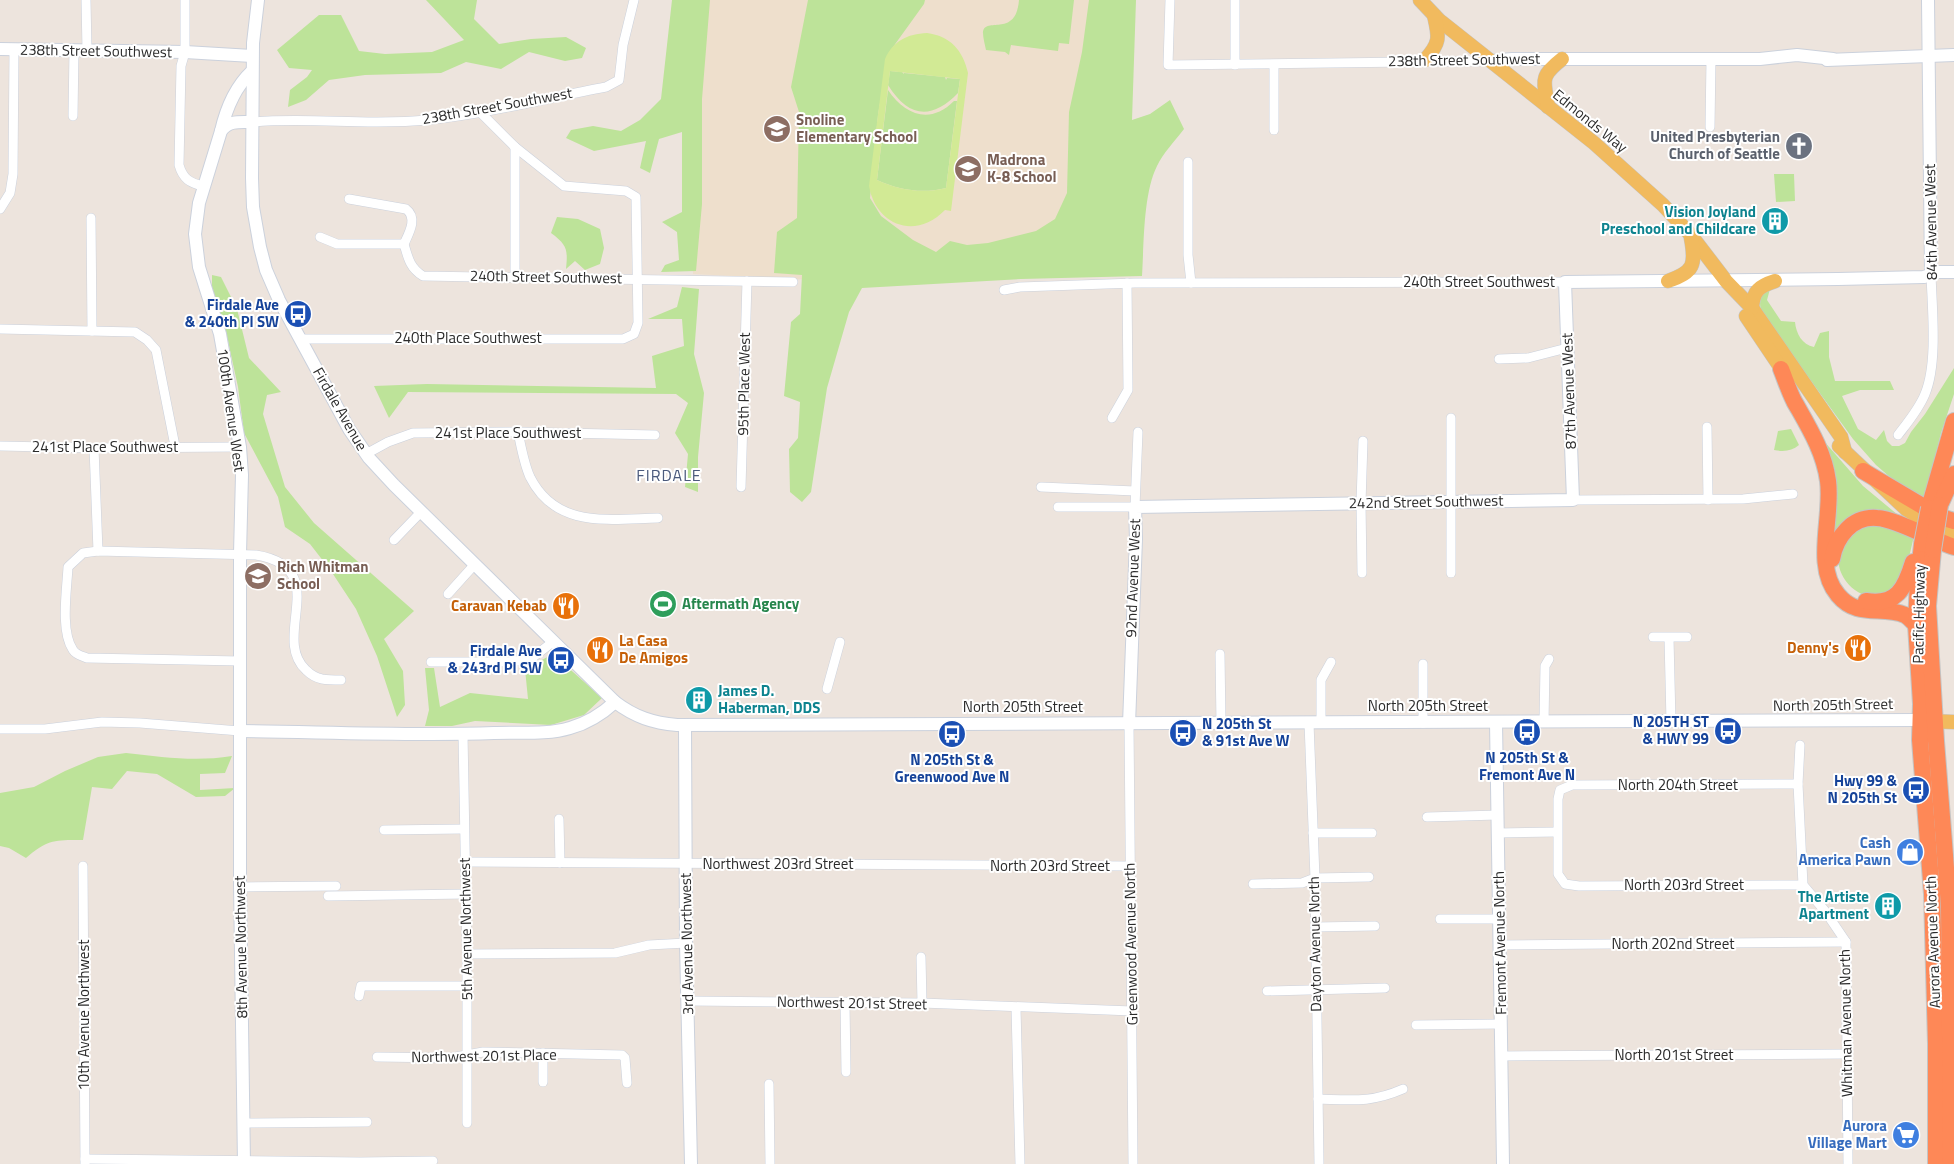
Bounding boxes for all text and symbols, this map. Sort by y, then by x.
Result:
street label: 238th Street Southwest [20,38,173,63]
street label: 238th Street Southwest [1388,47,1541,72]
street label: 238th Street Southwest [420,81,575,130]
street label: Edmonds Way [1548,83,1633,158]
place label: Snoline Elementary School [796,108,917,148]
school or university icon: Snoline Elementary School [762,114,792,144]
place label: United Presbyterian Church of Seattle [1650,125,1780,165]
church icon: United Presbyterian Church of Seattle [1784,131,1814,161]
place label: Madrona K-8 School [987,148,1057,188]
school or university icon: Madrona K-8 School [953,154,983,184]
street label: 84th Avenue West [1918,163,1943,280]
place label: Vision Joyland Preschool and Childcare [1601,200,1756,240]
building icon: Vision Joyland Preschool and Childcare [1760,206,1790,236]
street label: 240th Street Southwest [470,264,623,289]
street label: 240th Street Southwest [1403,270,1556,293]
place label: Firdale Ave & 240th Pl SW [185,293,279,333]
bus stop icon: Firdale Ave & 240th Pl SW [283,299,313,329]
street label: 240th Place Southwest [394,326,542,349]
street label: 95th Place West [731,331,756,436]
street label: 87th Avenue West [1555,332,1582,450]
street label: 100th Avenue West [211,347,252,474]
street label: Firdale Avenue [307,363,374,455]
street label: 241st Place Southwest [435,421,582,444]
street label: 241st Place Southwest [32,435,179,458]
district label: FIRDALE [636,463,702,487]
street label: 242nd Street Southwest [1348,489,1504,514]
street label: 92nd Avenue West [1119,517,1146,638]
place label: Rich Whitman School [277,555,369,595]
school or university icon: Rich Whitman School [243,561,273,591]
street label: Pacific Highway [1906,564,1931,664]
sports icon: Aftermath Agency [648,589,678,619]
restaurant icon: Caravan Kebab [551,591,581,621]
place label: Aftermath Agency [682,592,800,615]
place label: Caravan Kebab [451,594,547,617]
place label: La Casa De Amigos [619,629,688,669]
restaurant icon: Denny's [1843,633,1873,663]
restaurant icon: La Casa De Amigos [585,635,615,665]
place label: Denny's [1787,636,1839,659]
place label: Firdale Ave & 243rd Pl SW [448,639,542,679]
bus stop icon: Firdale Ave & 243rd Pl SW [546,645,576,675]
place label: James D. Haberman, DDS [718,679,820,719]
building icon: James D. Haberman, DDS [684,685,714,715]
street label: North 205th Street [1773,692,1894,717]
street label: North 205th Street [1368,694,1489,717]
street label: North 205th Street [963,695,1084,718]
place label: N 205TH ST & HWY 99 [1633,710,1709,750]
place label: N 205th St & 91st Ave W [1202,712,1290,752]
bus stop icon: N 205TH ST & HWY 99 [1713,716,1743,746]
bus stop icon: N 205th St & Fremont Ave N [1512,717,1542,747]
bus stop icon: N 205th St & 91st Ave W [1168,718,1198,748]
bus stop icon: N 205th St & Greenwood Ave N [937,719,967,749]
place label: N 205th St & Fremont Ave N [1479,746,1575,786]
place label: N 205th St & Greenwood Ave N [895,748,1009,788]
place label: Hwy 99 & N 205th St [1828,769,1898,809]
street label: North 204th Street [1618,773,1739,796]
bus stop icon: Hwy 99 & N 205th St [1901,775,1931,805]
place label: Cash America Pawn [1798,831,1891,871]
shop icon: Cash America Pawn [1895,837,1925,867]
street label: Northwest 203rd Street [703,852,854,875]
street label: North 203rd Street [990,854,1111,877]
street label: 5th Avenue Northwest [453,857,478,1001]
street label: Greenwood Avenue North [1118,863,1143,1025]
street label: Fremont Avenue North [1487,871,1512,1015]
street label: 3rd Avenue Northwest [674,872,699,1015]
street label: North 203rd Street [1624,873,1745,896]
street label: 8th Avenue Northwest [228,875,253,1019]
street label: Aurora Avenue North [1919,875,1946,1009]
street label: Dayton Avenue North [1302,876,1327,1012]
place label: The Artiste Apartment [1798,885,1870,925]
building icon: The Artiste Apartment [1873,891,1903,921]
street label: North 202nd Street [1612,932,1735,955]
street label: 10th Avenue Northwest [72,939,95,1091]
street label: Whitman Avenue North [1833,949,1858,1097]
street label: Northwest 201st Street [777,990,928,1015]
street label: Northwest 201st Place [411,1043,557,1068]
street label: North 201st Street [1614,1043,1734,1066]
place label: Aurora Village Mart [1808,1114,1888,1154]
supermarket icon: Aurora Village Mart [1891,1120,1921,1150]

